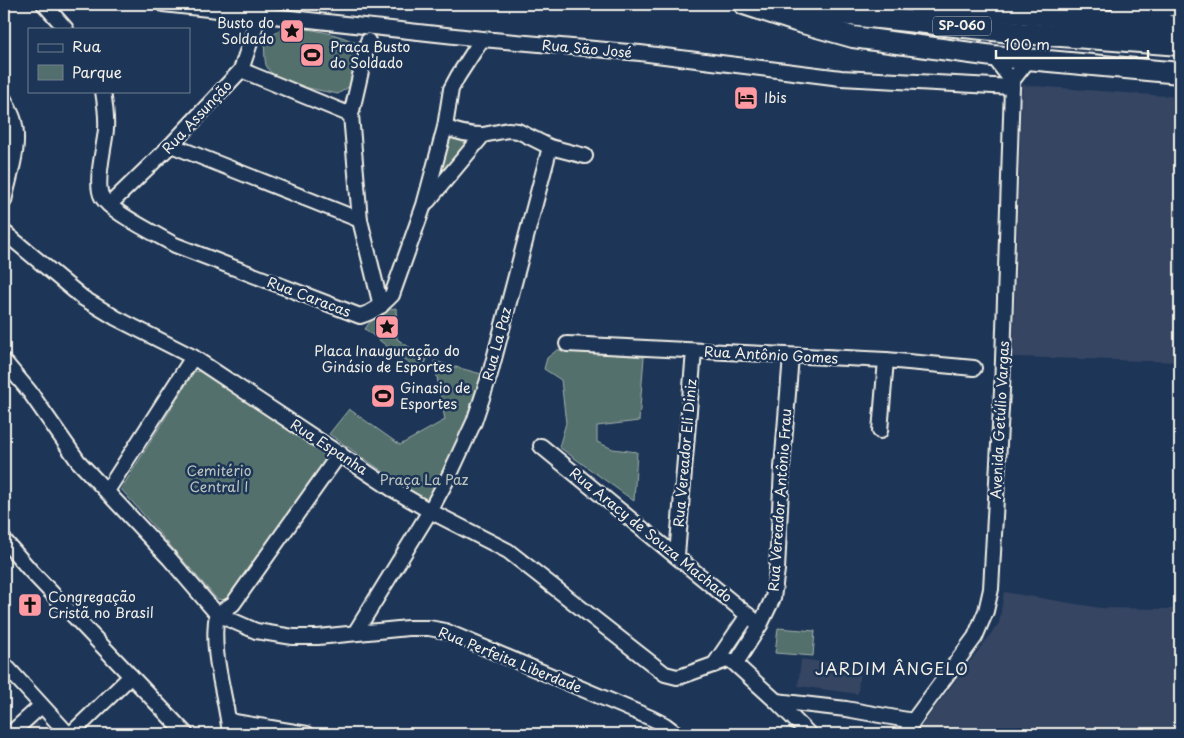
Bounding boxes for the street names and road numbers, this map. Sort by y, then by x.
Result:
road number: SP-060 [933,16,991,36]
street label: Rua São José [541,34,633,63]
street label: Rua Assunção [157,75,237,158]
street label: Rua Caracas [264,271,354,322]
street label: Rua La Paz [477,304,516,383]
street label: Avenida Getúlio Vargas [985,340,1014,500]
street label: Rua Antônio Gomes [704,341,839,368]
street label: Rua Vereador Eli Diniz [668,378,701,528]
street label: Rua Vereador Antônio Frau [763,408,796,592]
street label: Rua Espanha [286,414,372,480]
street label: Rua Aracy de Souza Machado [565,462,737,607]
street label: Rua Perfeita Liberdade [435,621,585,698]

